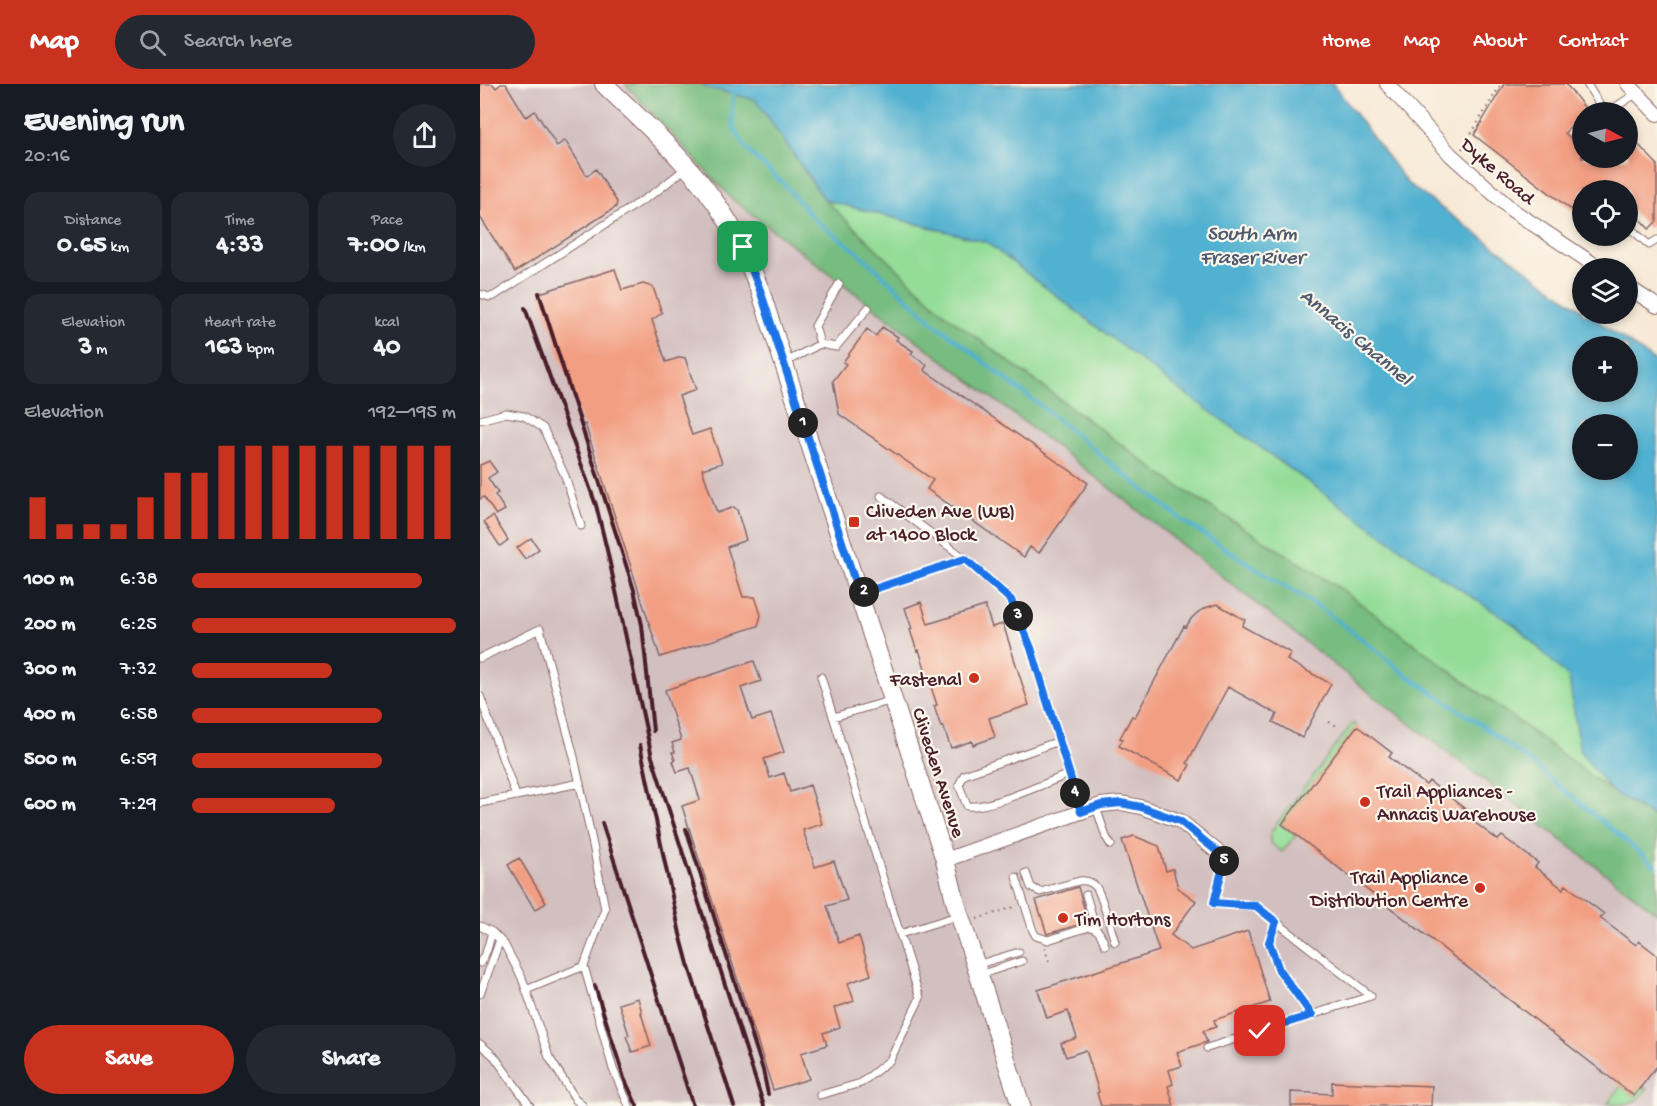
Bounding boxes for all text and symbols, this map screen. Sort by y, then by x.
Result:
search box [115,15,535,69]
text: Map [30,26,79,59]
icon: search [136,26,169,59]
text: Search here [184,29,292,55]
text: Home [1322,30,1370,55]
text: Map [1403,30,1440,55]
text: About [1473,30,1526,55]
text: Contact [1559,30,1627,55]
north arrow [1572,102,1638,168]
map controls [1572,102,1638,480]
text: Evening run [24,104,184,142]
button: share [393,104,456,167]
street label: Dyke Road [1453,133,1540,213]
text: 20:16 [24,146,70,169]
button: locate [1572,180,1638,246]
text: Distance [65,212,121,231]
text: Time [225,212,255,231]
text: Pace [371,212,403,231]
pin [717,221,768,272]
water label: South Arm Fraser River [1200,223,1309,272]
icon: arrive [726,230,759,263]
text: 0.65 [57,231,107,262]
text: 4:33 [216,231,264,262]
text: 7:00 [348,231,400,262]
text: km [107,239,129,258]
text: /km [400,239,426,258]
button: layers [1572,258,1638,324]
water label: Annacis Channel [1294,285,1417,394]
text: Elevation [61,314,125,333]
text: Heart rate [204,314,276,333]
text: kcal [375,314,399,333]
text: 3 [79,333,92,364]
text: 163 [206,333,243,364]
text: 40 [373,333,401,364]
button: + [1572,336,1638,402]
text: m [92,341,107,360]
text: bpm [243,341,274,360]
text: Elevation [24,402,104,425]
text: 192–195 m [368,402,456,425]
pin: 1 [788,408,818,438]
text: 1 [800,413,806,432]
button: − [1572,414,1638,480]
place label: Cliveden Ave (WB) at 1400 Block [866,502,1015,548]
marker: Cliveden Ave (WB) at 1400 Block [847,515,861,529]
text: 100 m [24,569,74,592]
text: 6:38 [120,569,158,592]
pin: 2 [849,577,879,607]
text: 2 [860,582,868,601]
pin: 3 [1003,601,1033,631]
text: 3 [1014,606,1022,625]
text: 200 m [24,614,75,637]
text: 6:25 [120,614,157,637]
text: 300 m [24,659,76,682]
text: 7:32 [120,659,157,682]
place label: Fastenal [889,670,962,693]
marker: Fastenal [967,671,981,685]
text: 400 m [24,704,75,727]
text: 6:58 [120,704,158,727]
street label: Cliveden Avenue [905,705,969,842]
text: 500 m [24,749,76,772]
text: 6:59 [120,749,157,772]
pin: 4 [1060,778,1090,808]
place label: Trail Appliances - Annacis Warehouse [1376,782,1537,828]
text: 4 [1071,783,1079,802]
text: 600 m [24,794,76,817]
text: 7:29 [120,794,157,817]
marker: Trail Appliances - Annacis Warehouse [1358,795,1372,809]
pin: 5 [1209,846,1239,876]
text: 5 [1220,851,1228,870]
place label: Trail Appliance Distribution Centre [1308,868,1469,914]
marker: Trail Appliance Distribution Centre [1473,881,1487,895]
place label: Tim Hortons [1074,910,1171,933]
marker: Tim Hortons [1056,911,1070,925]
pin [1234,1005,1285,1056]
icon: check [1243,1014,1276,1047]
button: Save [24,1025,234,1094]
button: Share [246,1025,456,1094]

